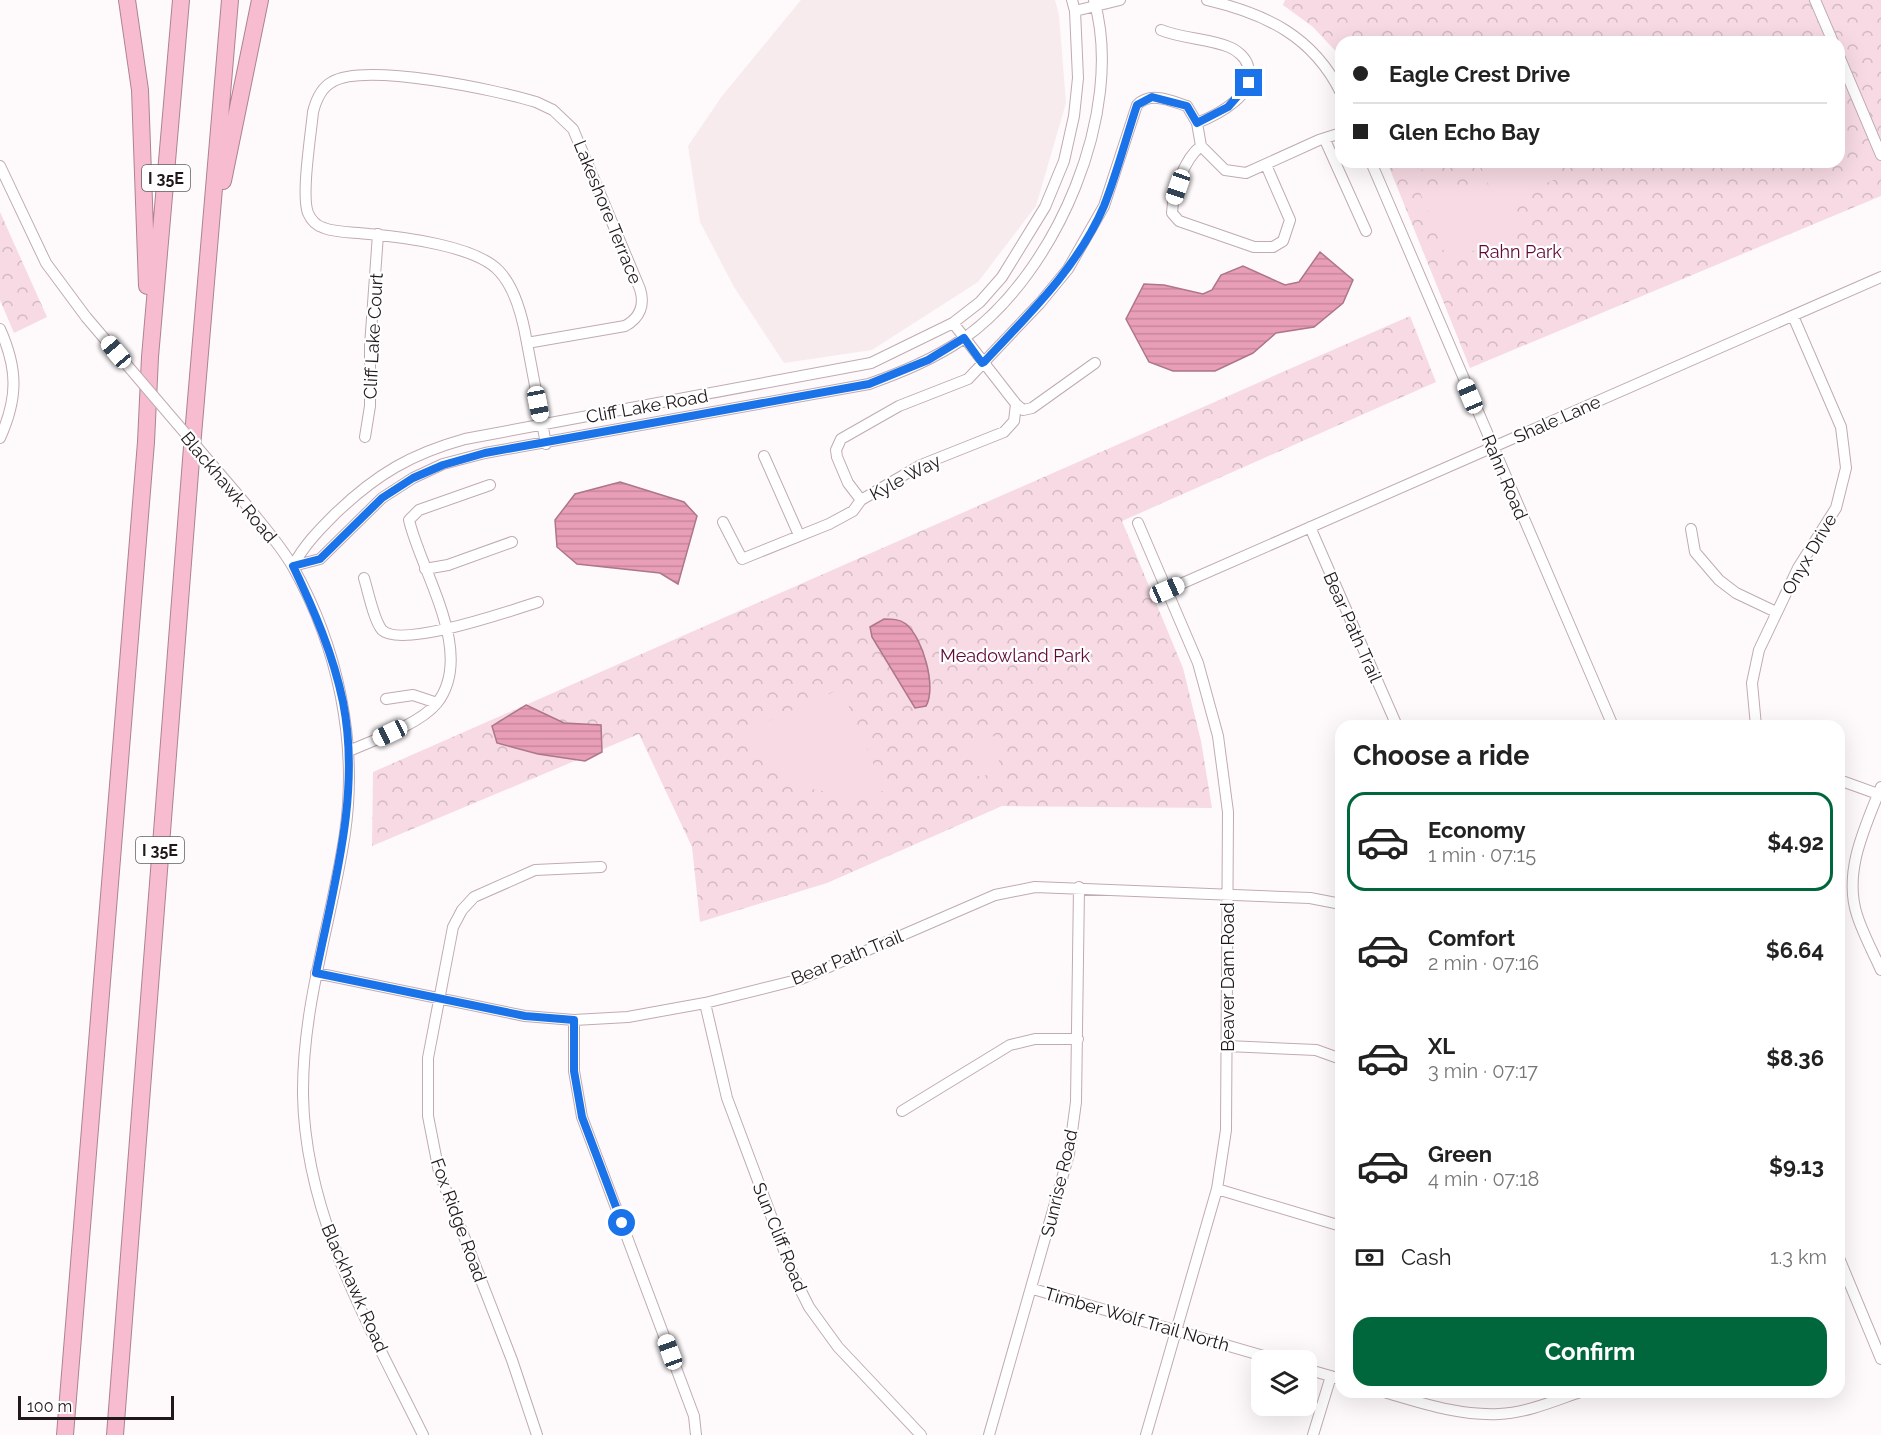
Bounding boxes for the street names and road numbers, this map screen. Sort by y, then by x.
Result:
street label: Lakeshore Terrace [570,137,647,287]
road number: I 35E [142,165,190,191]
street label: Cliff Lake Court [359,272,387,400]
street label: Cliff Lake Road [584,385,710,427]
street label: Shale Lane [1510,390,1604,447]
street label: Blackhawk Road [177,427,281,547]
street label: Rahn Road [1478,431,1532,523]
street label: Kyle Way [866,449,944,504]
street label: Onyx Drive [1777,509,1841,598]
street label: Bear Path Trail [1319,569,1387,686]
road number: I 35E [136,837,184,863]
street label: Beaver Dam Road [1217,902,1238,1052]
street label: Bear Path Trail [788,925,906,989]
street label: Sunrise Road [1036,1127,1082,1239]
street label: Fox Ridge Road [427,1155,491,1285]
street label: Sun Cliff Road [749,1179,811,1295]
street label: Blackhawk Road [317,1221,393,1355]
street label: Timber Wolf Trail North [1042,1283,1232,1355]

